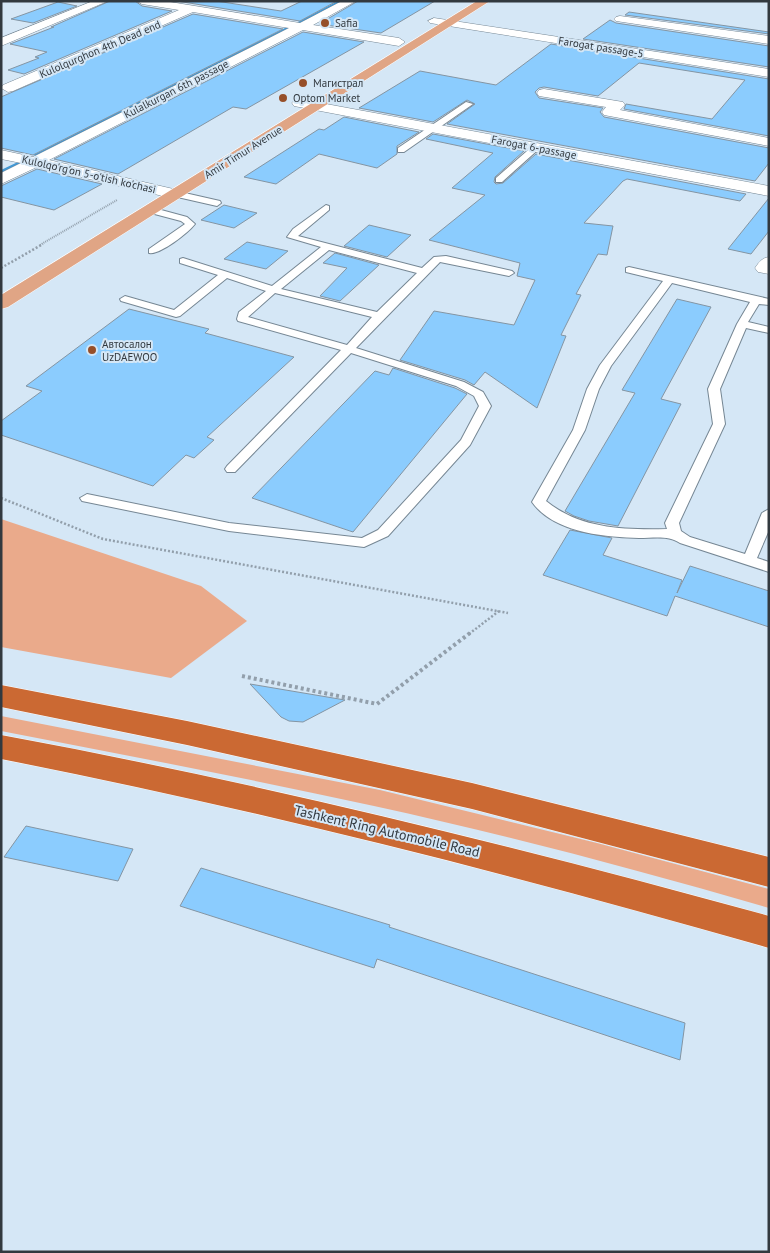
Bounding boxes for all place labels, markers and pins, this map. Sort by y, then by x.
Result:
place label: Safia [335,16,358,30]
marker: Safia [319,17,331,29]
place label: Магистрал [313,76,363,90]
marker: Магистрал [297,77,309,89]
place label: Optom Market [293,91,360,105]
marker: Optom Market [277,92,289,104]
place label: Автосалон UzDAEWOO [102,337,157,364]
marker: Автосалон UzDAEWOO [86,344,98,356]

